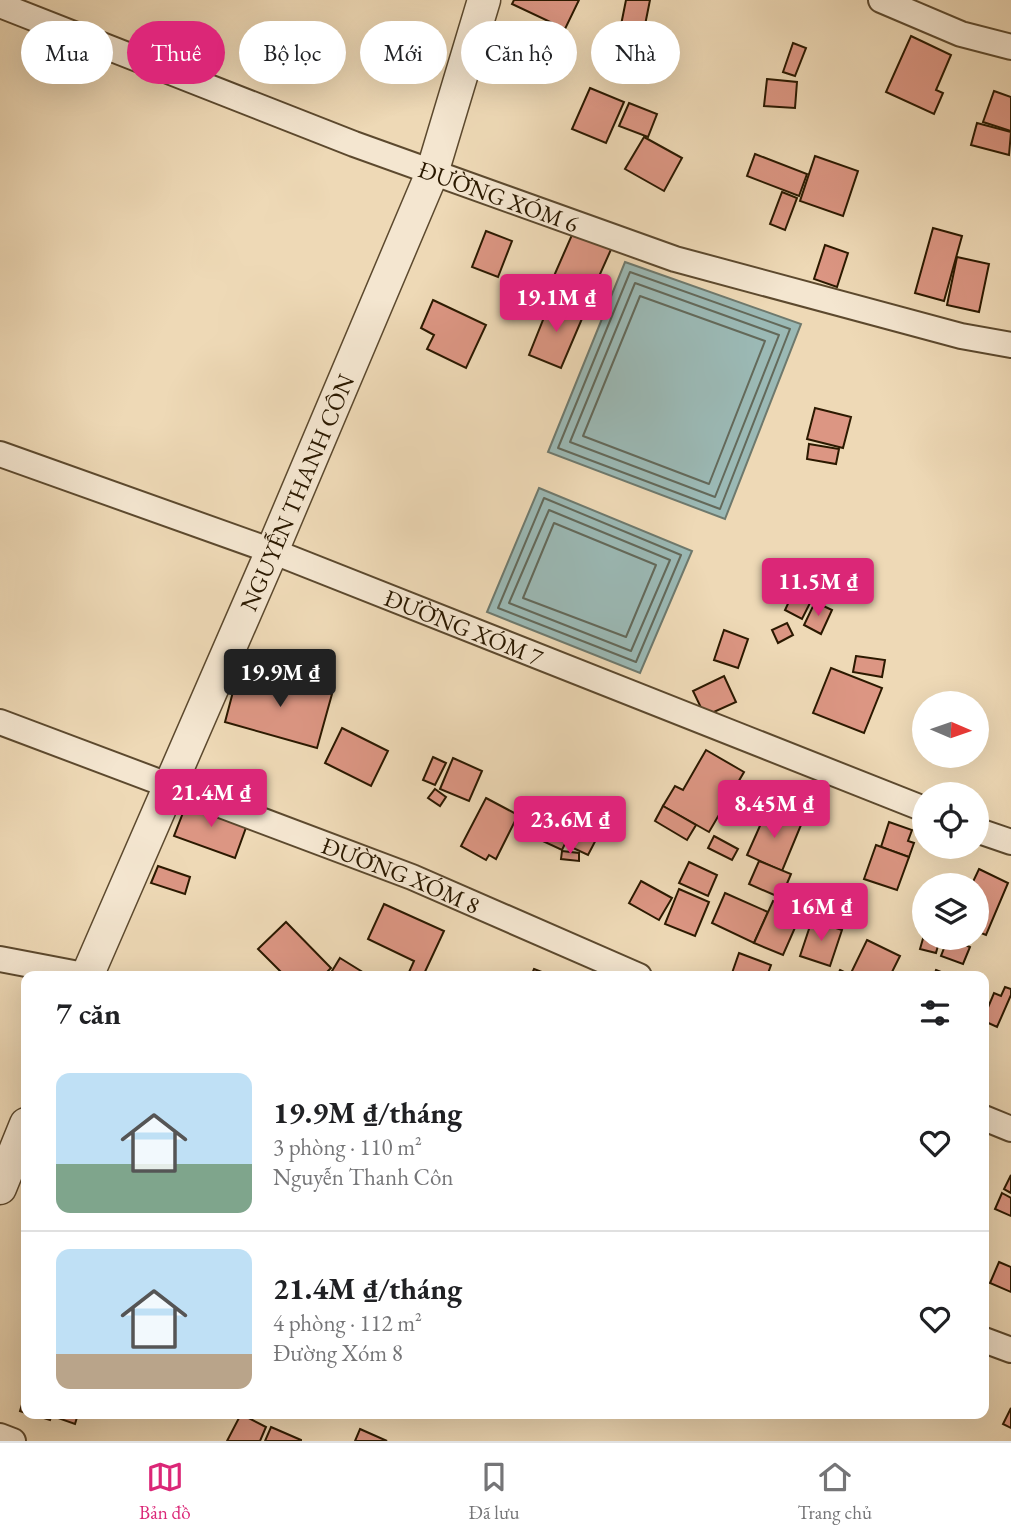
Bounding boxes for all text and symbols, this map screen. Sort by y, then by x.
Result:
chip: Mua [21,21,113,84]
chip: Thuê [127,21,225,84]
chip: Bộ lọc [239,21,346,84]
chip: Mới [360,21,447,84]
chip: Căn hộ [461,21,577,84]
chip: Nhà [591,21,680,84]
street label: ĐƯỜNG XÓM 6 [414,153,583,239]
pin: 19.1M ₫ [491,274,621,334]
text: 19.1M ₫ [516,282,596,312]
street label: NGUYỄN THANH CÔN [232,369,361,616]
pin: 11.5M ₫ [753,558,883,618]
text: 11.5M ₫ [778,566,858,596]
street label: ĐƯỜNG XÓM 7 [380,582,548,672]
pin: 19.9M ₫ [215,650,345,709]
text: 19.9M ₫ [240,657,320,687]
north arrow [912,691,989,768]
map controls [912,691,989,950]
pin: 21.4M ₫ [146,770,276,829]
text: 21.4M ₫ [171,777,251,807]
pin: 8.45M ₫ [709,780,839,840]
button: locate [912,782,989,859]
text: 8.45M ₫ [734,788,814,818]
pin: 23.6M ₫ [505,796,635,856]
text: 23.6M ₫ [530,804,610,834]
street label: ĐƯỜNG XÓM 8 [317,829,485,920]
button: layers [912,873,989,950]
pin: 16M ₫ [772,884,870,943]
text: 16M ₫ [790,891,852,921]
text: 7 căn [56,994,121,1033]
icon: filters [916,994,954,1032]
text: 19.9M ₫/tháng [273,1093,462,1132]
icon: home [112,1101,196,1185]
icon: heart [916,1124,954,1162]
text: 3 phòng · 110 m² [273,1132,422,1162]
text: Nguyễn Thanh Côn [273,1162,453,1192]
text: 21.4M ₫/tháng [273,1269,462,1308]
icon: home [112,1277,196,1361]
icon: heart [916,1300,954,1338]
text: 4 phòng · 112 m² [273,1308,422,1338]
text: Đường Xóm 8 [273,1338,403,1368]
tab: Bản đồ [139,1458,191,1525]
tab: Đã lưu [469,1458,520,1525]
tab: Trang chủ [798,1458,872,1525]

